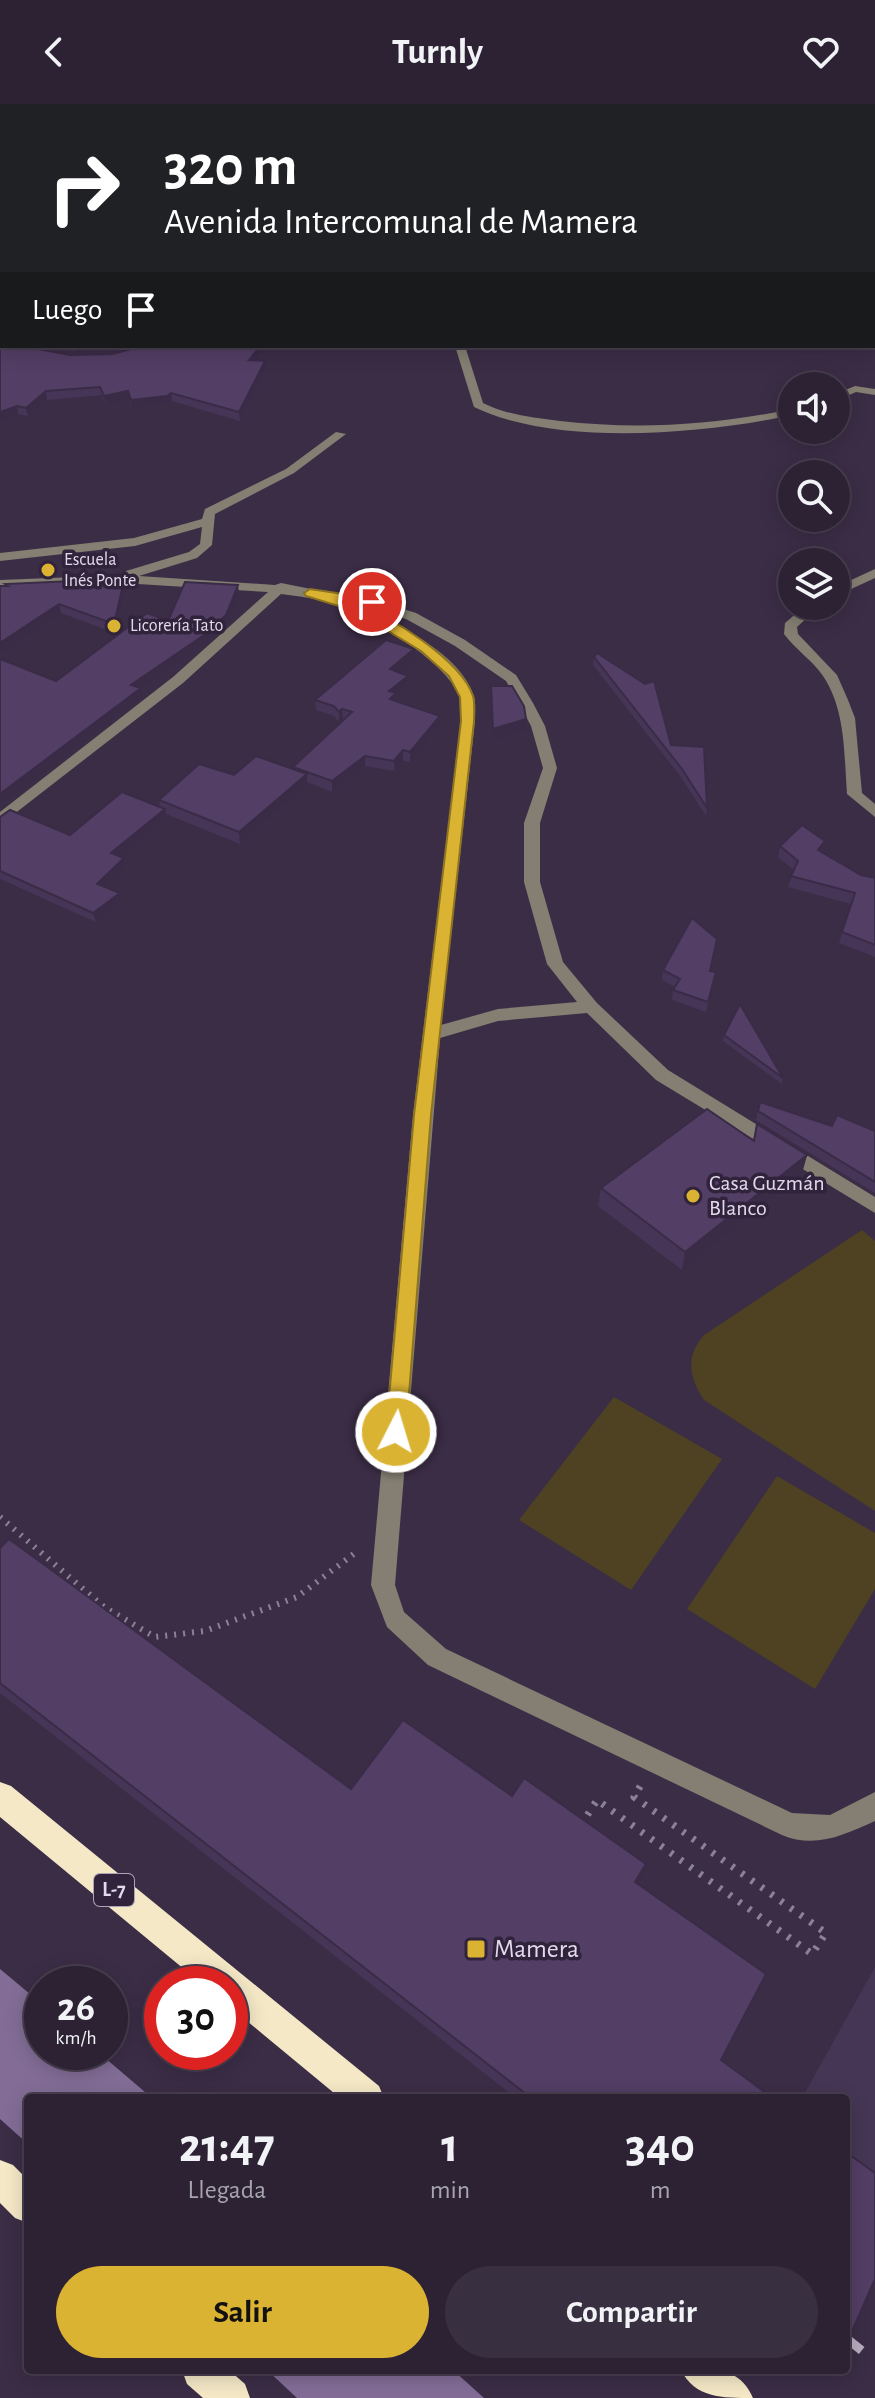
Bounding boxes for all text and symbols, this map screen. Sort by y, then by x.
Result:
icon: back [32,30,76,74]
icon: heart [799,30,843,74]
text: Turnly [392,34,483,70]
icon: right [32,136,136,240]
text: 320 m [164,139,297,195]
text: Avenida Intercomunal de Mamera [164,204,638,240]
icon: arrive [119,288,163,332]
text: Luego [32,295,103,325]
map controls [778,372,850,620]
button: sound [778,372,850,444]
button: search [778,460,850,532]
button: layers [778,548,850,620]
place label: Escuela Inés Ponte [64,551,136,590]
marker: Escuela Inés Ponte [39,561,57,579]
pin [338,568,406,636]
icon: arrive [350,580,394,624]
marker: Licorería Tato [105,617,123,635]
place label: Licorería Tato [130,617,223,635]
place label: Casa Guzmán Blanco [709,1172,824,1219]
marker: Casa Guzmán Blanco [684,1187,702,1205]
position arrow [354,1390,438,1474]
road number: L-7 [94,1874,134,1906]
place label: Mamera [494,1936,579,1962]
marker: Mamera [465,1938,487,1960]
speed limit sign: 30 [144,1966,248,2070]
text: 26 [57,1988,95,2028]
text: km/h [55,2028,97,2048]
text: 21:47 [179,2123,275,2171]
text: 1 [441,2123,459,2171]
text: 340 [625,2123,695,2171]
text: Llegada [187,2177,266,2203]
text: min [430,2177,470,2203]
text: m [650,2177,671,2203]
button: Salir [56,2266,429,2358]
button: Compartir [445,2266,818,2358]

